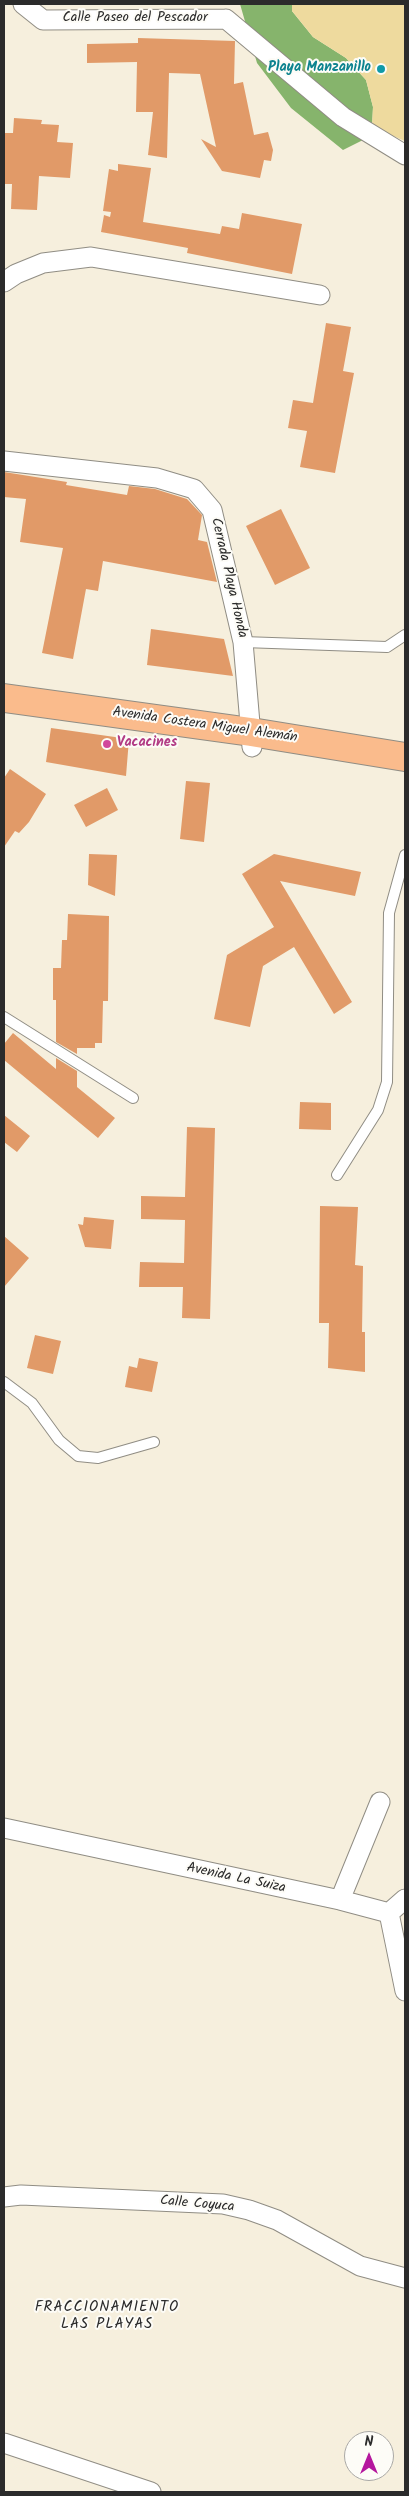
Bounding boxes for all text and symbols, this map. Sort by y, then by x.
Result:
street label: Calle Paseo del Pescador [62,11,208,27]
place label: Playa Manzanillo [268,61,371,77]
marker: Playa Manzanillo [375,63,387,75]
street label: Cerrada Playa Honda [206,516,250,640]
street label: Avenida Costera Miguel Alemán [112,705,298,747]
place label: Vacacines [117,736,177,752]
marker: Vacacines [101,738,113,750]
street label: Avenida La Suiza [185,1860,287,1898]
street label: Calle Coyuca [159,2193,235,2217]
district label: FRACCIONAMIENTO LAS PLAYAS [33,2299,181,2334]
north arrow [344,2431,394,2481]
text: N [365,2431,373,2453]

